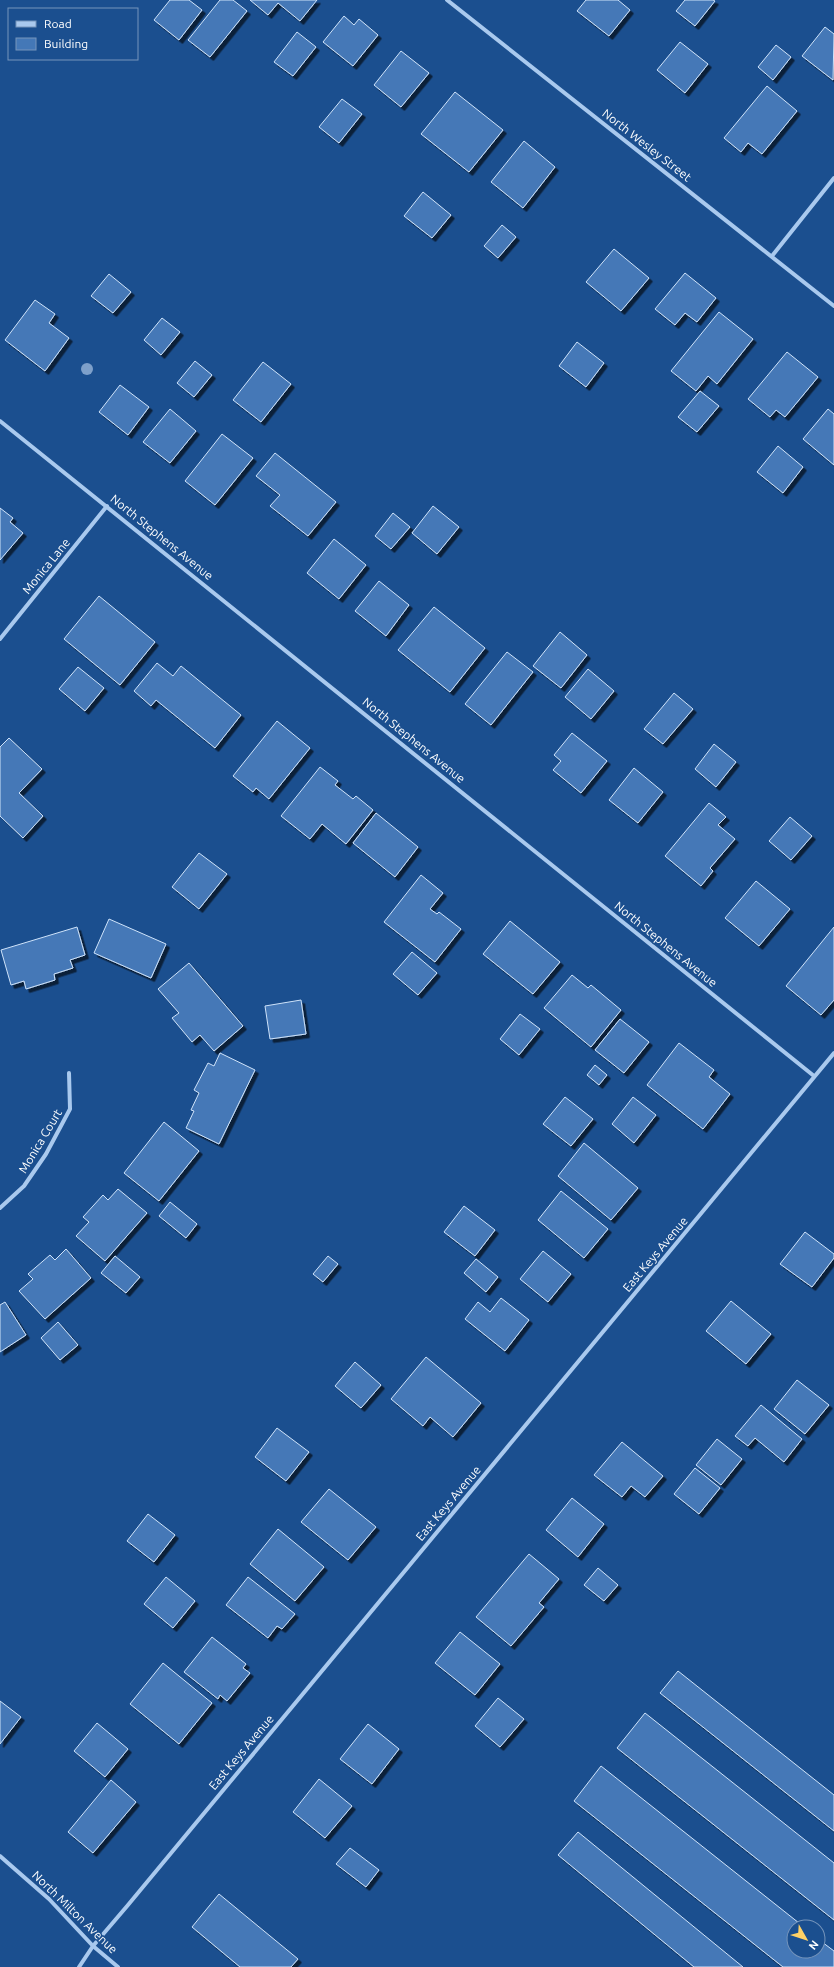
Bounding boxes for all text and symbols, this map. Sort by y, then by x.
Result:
legend [8,8,138,60]
text: Road [44,17,72,30]
text: Building [44,37,88,50]
street label: North Wesley Street [600,106,694,184]
street label: North Stephens Avenue [108,492,216,582]
street label: Monica Lane [20,536,72,596]
street label: North Stephens Avenue [360,695,468,785]
street label: North Stephens Avenue [612,899,720,989]
street label: Monica Court [16,1106,64,1175]
street label: East Keys Avenue [620,1214,690,1294]
street label: East Keys Avenue [413,1463,483,1543]
street label: East Keys Avenue [206,1712,276,1792]
street label: North Milton Avenue [30,1868,120,1956]
north arrow [786,1919,826,1959]
text: N [807,1938,821,1952]

